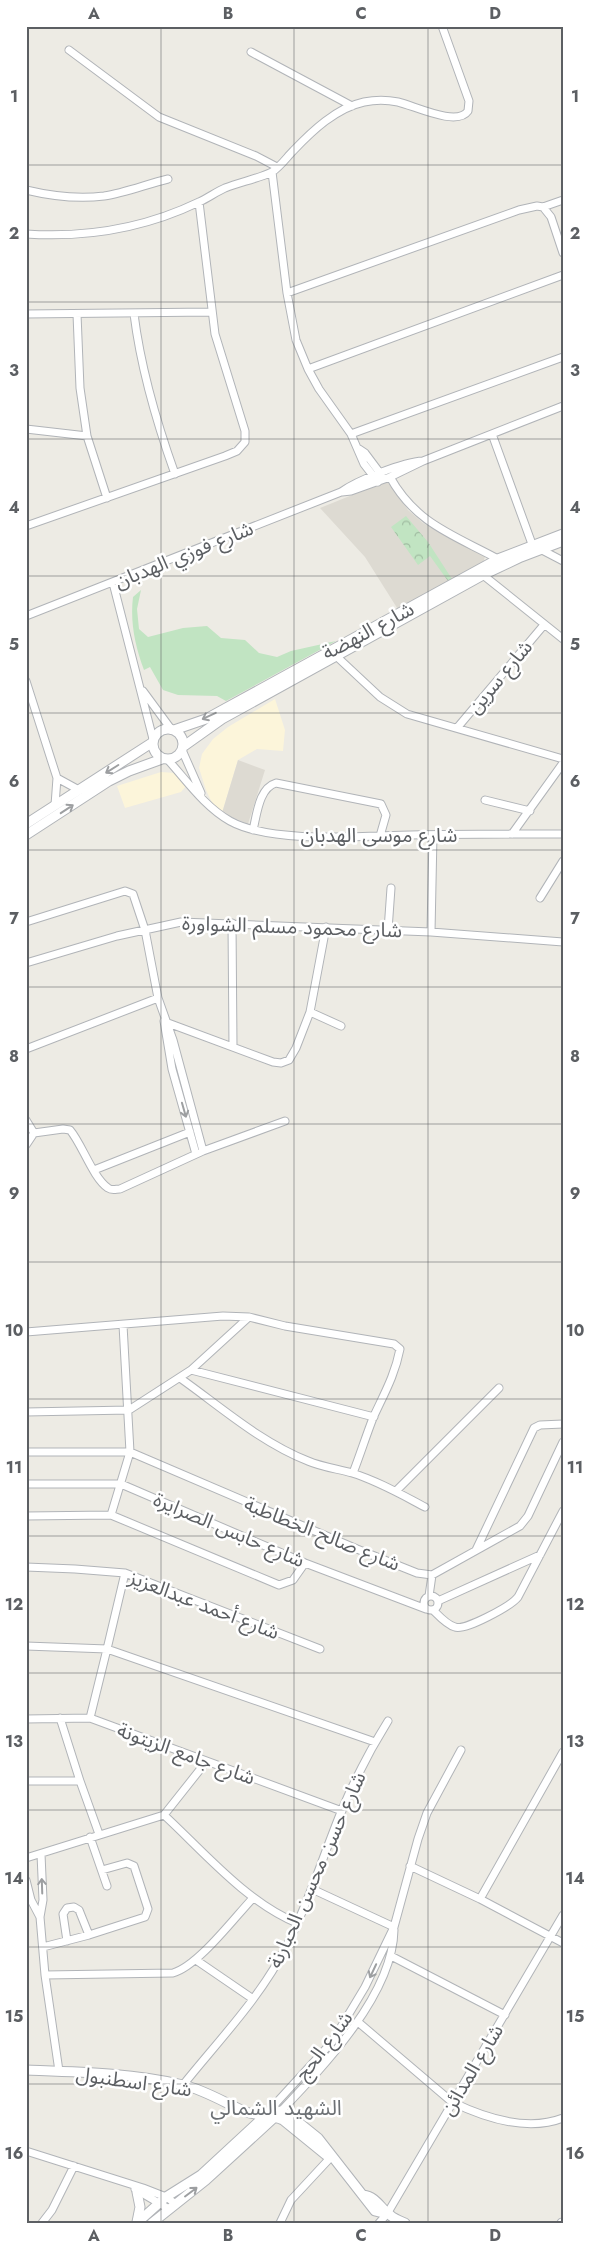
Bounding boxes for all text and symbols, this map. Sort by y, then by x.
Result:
text: A [87,2,100,25]
text: B [223,2,233,25]
text: C [355,2,367,25]
text: D [489,2,501,25]
text: 1 [10,85,18,108]
text: 1 [571,85,579,108]
text: 2 [9,222,19,245]
text: 2 [570,222,580,245]
text: 3 [9,359,19,382]
text: 3 [570,359,580,382]
text: 4 [8,496,20,519]
text: 4 [569,496,581,519]
street label: شارع فوزي الهدبان [110,514,258,597]
street label: شارع النهضة [317,595,419,667]
text: 5 [9,633,19,656]
text: 5 [570,633,580,656]
street label: شارع سرين [460,634,540,720]
one-way arrow [202,712,217,722]
one-way arrow [106,765,120,775]
text: 6 [9,770,19,793]
text: 6 [570,770,580,793]
one-way arrow [60,804,74,814]
street label: شارع موسى الهدبان [301,821,457,850]
text: 7 [9,907,19,930]
text: 7 [570,907,580,930]
street label: شارع محمود مسلم الشواورة [181,909,403,945]
text: 8 [9,1045,19,1068]
text: 8 [570,1045,580,1068]
one-way arrow [179,1102,189,1118]
text: 9 [9,1182,19,1205]
text: 9 [570,1182,580,1205]
text: 10 [5,1319,23,1342]
text: 10 [566,1319,584,1342]
text: 11 [6,1456,22,1479]
text: 11 [567,1456,583,1479]
street label: شارع حابس الصرايرة [149,1485,309,1575]
street label: شارع صالح الخطاطبة [240,1489,404,1579]
street label: شارع أحمد عبدالعزيز [124,1563,283,1647]
text: 12 [5,1593,23,1616]
text: 12 [566,1593,584,1616]
street label: شارع جامع الزيتونة [113,1716,259,1792]
text: 13 [5,1730,23,1753]
text: 13 [566,1730,584,1753]
street label: شارع حسن محسن الحبارنة [261,1767,373,1973]
text: 14 [4,1867,24,1890]
text: 14 [565,1867,585,1890]
one-way arrow [38,1878,47,1894]
one-way arrow [368,1963,377,1978]
text: 15 [5,2005,23,2028]
street label: شارع الحج [288,2005,360,2087]
text: 15 [566,2005,584,2028]
street label: شارع المدائن [433,2019,511,2121]
street label: شارع اسطنبول [74,2060,194,2104]
district label: الشهيد الشمالي [210,2093,342,2124]
text: 16 [5,2142,23,2165]
text: 16 [566,2142,584,2165]
one-way arrow [184,2187,197,2198]
text: A [87,2224,100,2247]
text: B [223,2224,233,2247]
text: C [355,2224,367,2247]
text: D [489,2224,501,2247]

